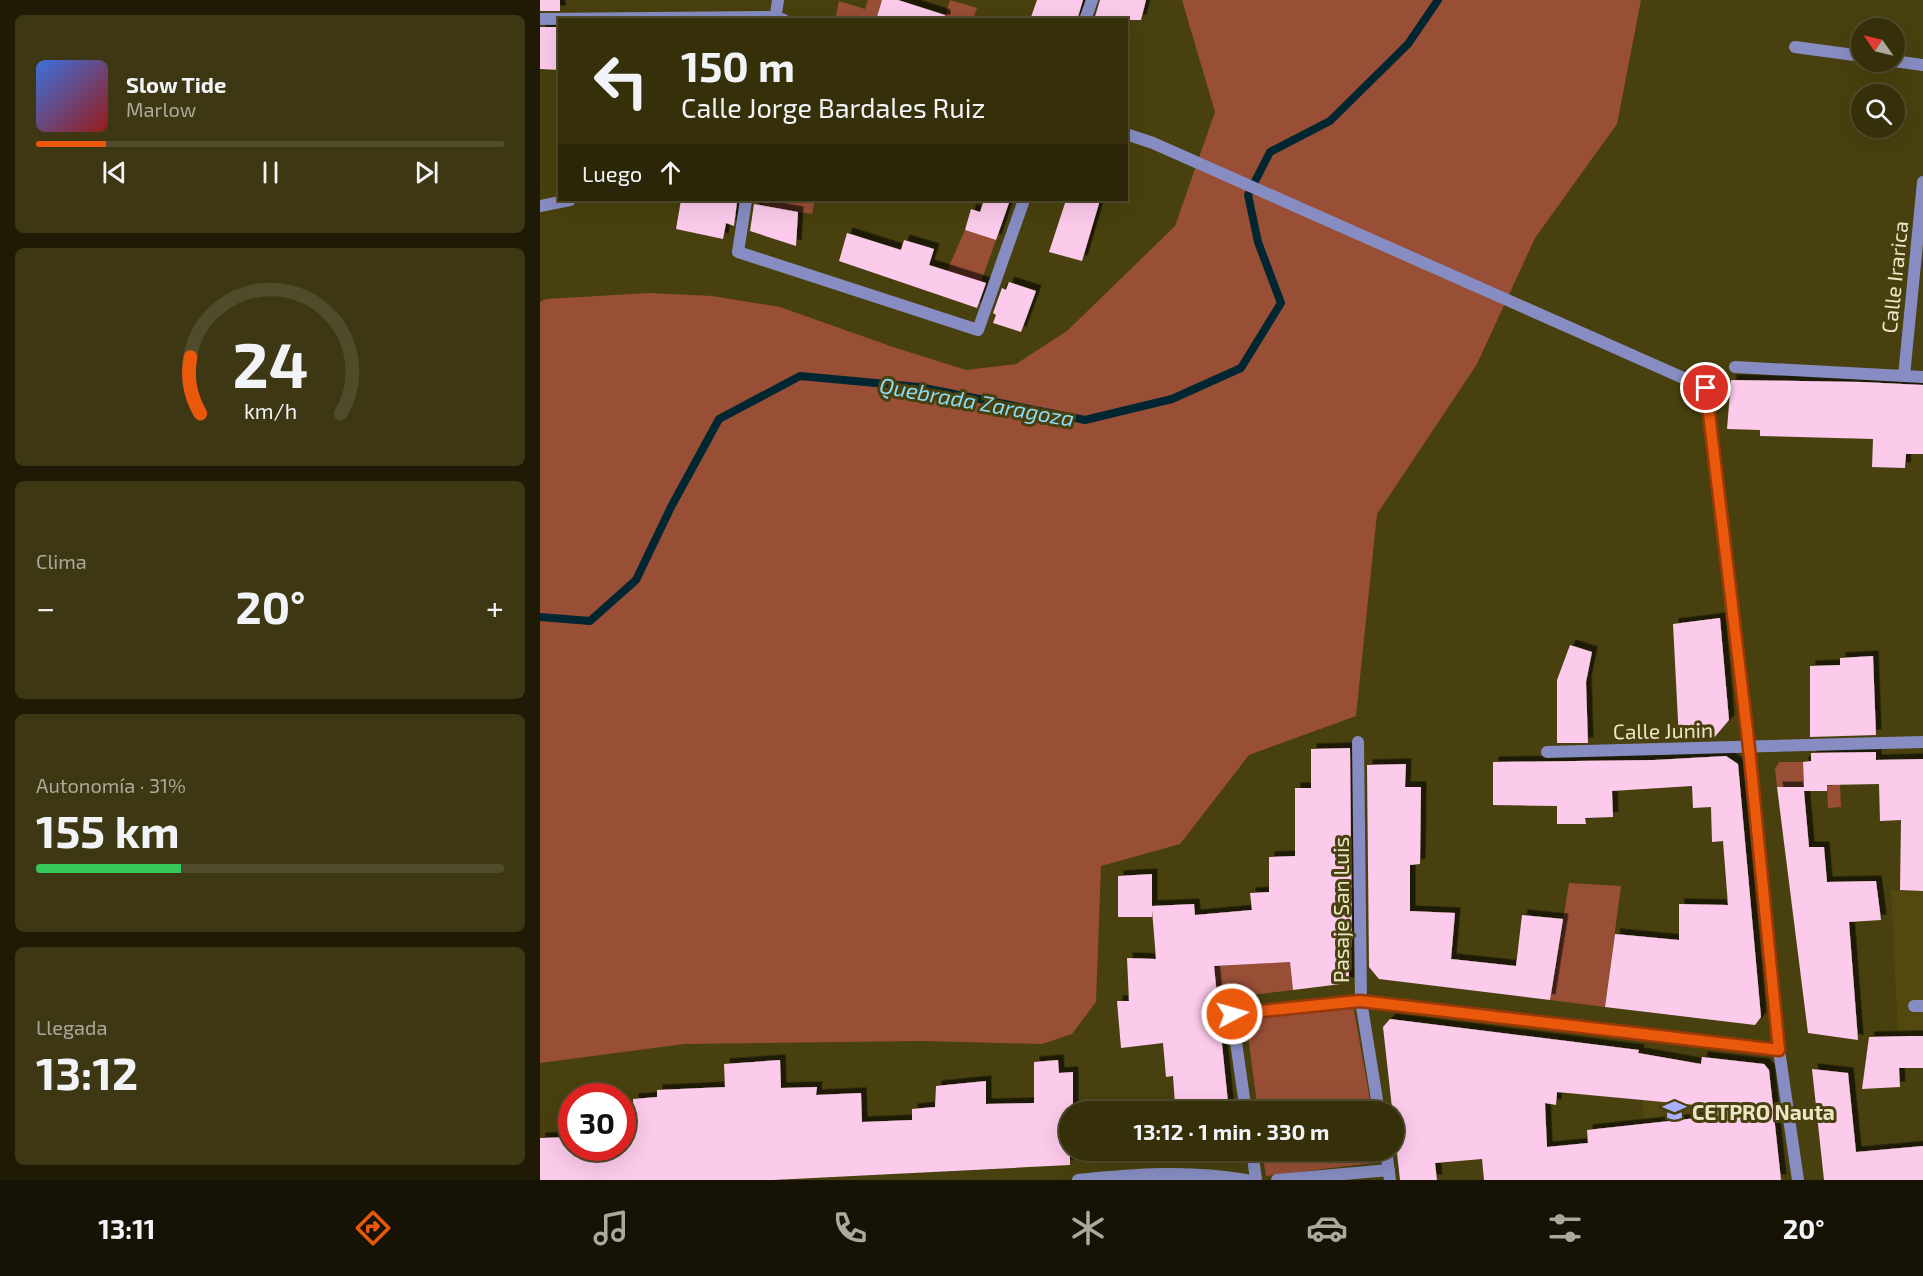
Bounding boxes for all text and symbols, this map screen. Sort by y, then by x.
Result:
north arrow [1851,18,1905,72]
map controls [1851,18,1905,138]
text: 150 m [681,40,795,90]
icon: left [582,42,660,120]
text: Slow Tide [126,71,226,97]
button: search [1851,84,1905,138]
text: Calle Jorge Bardales Ruiz [681,91,985,123]
text: Marlow [126,97,196,121]
icon: previous [98,156,131,189]
icon: pause [254,156,287,189]
icon: next [410,156,443,189]
icon: ahead [654,156,687,189]
text: Luego [582,160,642,186]
street label: Calle Irarica [1876,220,1912,334]
text: 24 [232,326,308,401]
pin [1680,362,1731,413]
water label: Quebrada Zaragoza [877,371,1076,432]
icon: arrive [1689,371,1722,404]
text: km/h [243,398,297,423]
text: Clima [36,549,87,573]
text: 20° [236,579,306,633]
text: − [36,587,55,627]
text: + [486,587,504,627]
street label: Calle Junin [1613,717,1713,743]
text: Autonomía · 31% [36,773,186,797]
text: 155 km [36,803,180,857]
street label: Pasaje San Luis [1328,837,1354,983]
position arrow [1200,982,1264,1046]
text: Llegada [36,1015,107,1039]
text: 13:12 [36,1045,138,1099]
speed limit sign: 30 [558,1083,636,1161]
school or university icon: CETPRO Nauta [1661,1098,1687,1124]
place label: CETPRO Nauta [1692,1099,1835,1124]
text: 13:12 · 1 min · 330 m [1134,1118,1329,1144]
icon: directions [352,1207,394,1249]
icon: music [590,1207,632,1249]
icon: phone [829,1207,871,1249]
icon: climate [1067,1207,1109,1249]
icon: car [1306,1207,1348,1249]
icon: filters [1544,1207,1586,1249]
text: 13:11 [98,1212,155,1244]
text: 20° [1783,1212,1825,1244]

